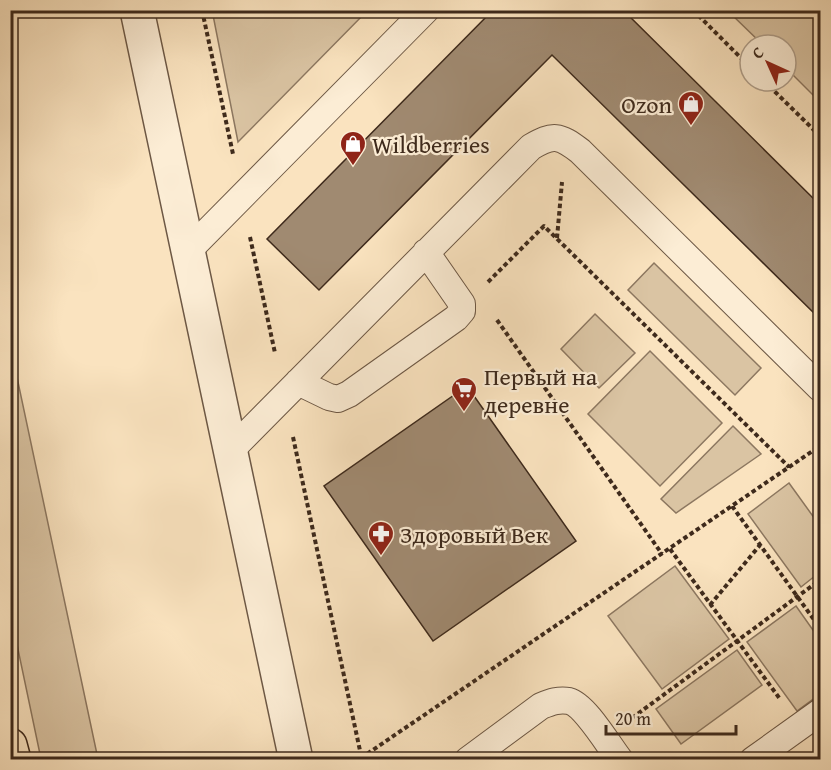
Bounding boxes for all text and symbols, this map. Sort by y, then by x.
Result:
north arrow [738,33,798,93]
text: С [746,41,769,64]
place label: Ozon [621,87,673,122]
shop icon: Ozon [676,89,706,127]
place label: Wildberries [372,127,490,162]
shop icon: Wildberries [338,129,368,167]
place label: Первый на деревне [484,359,598,422]
supermarket icon: Первый на деревне [449,375,479,413]
place label: Здоровый Век [400,517,549,552]
pharmacy icon: Здоровый Век [366,519,396,557]
scale bar [606,698,736,736]
text: 20 m [615,705,651,732]

